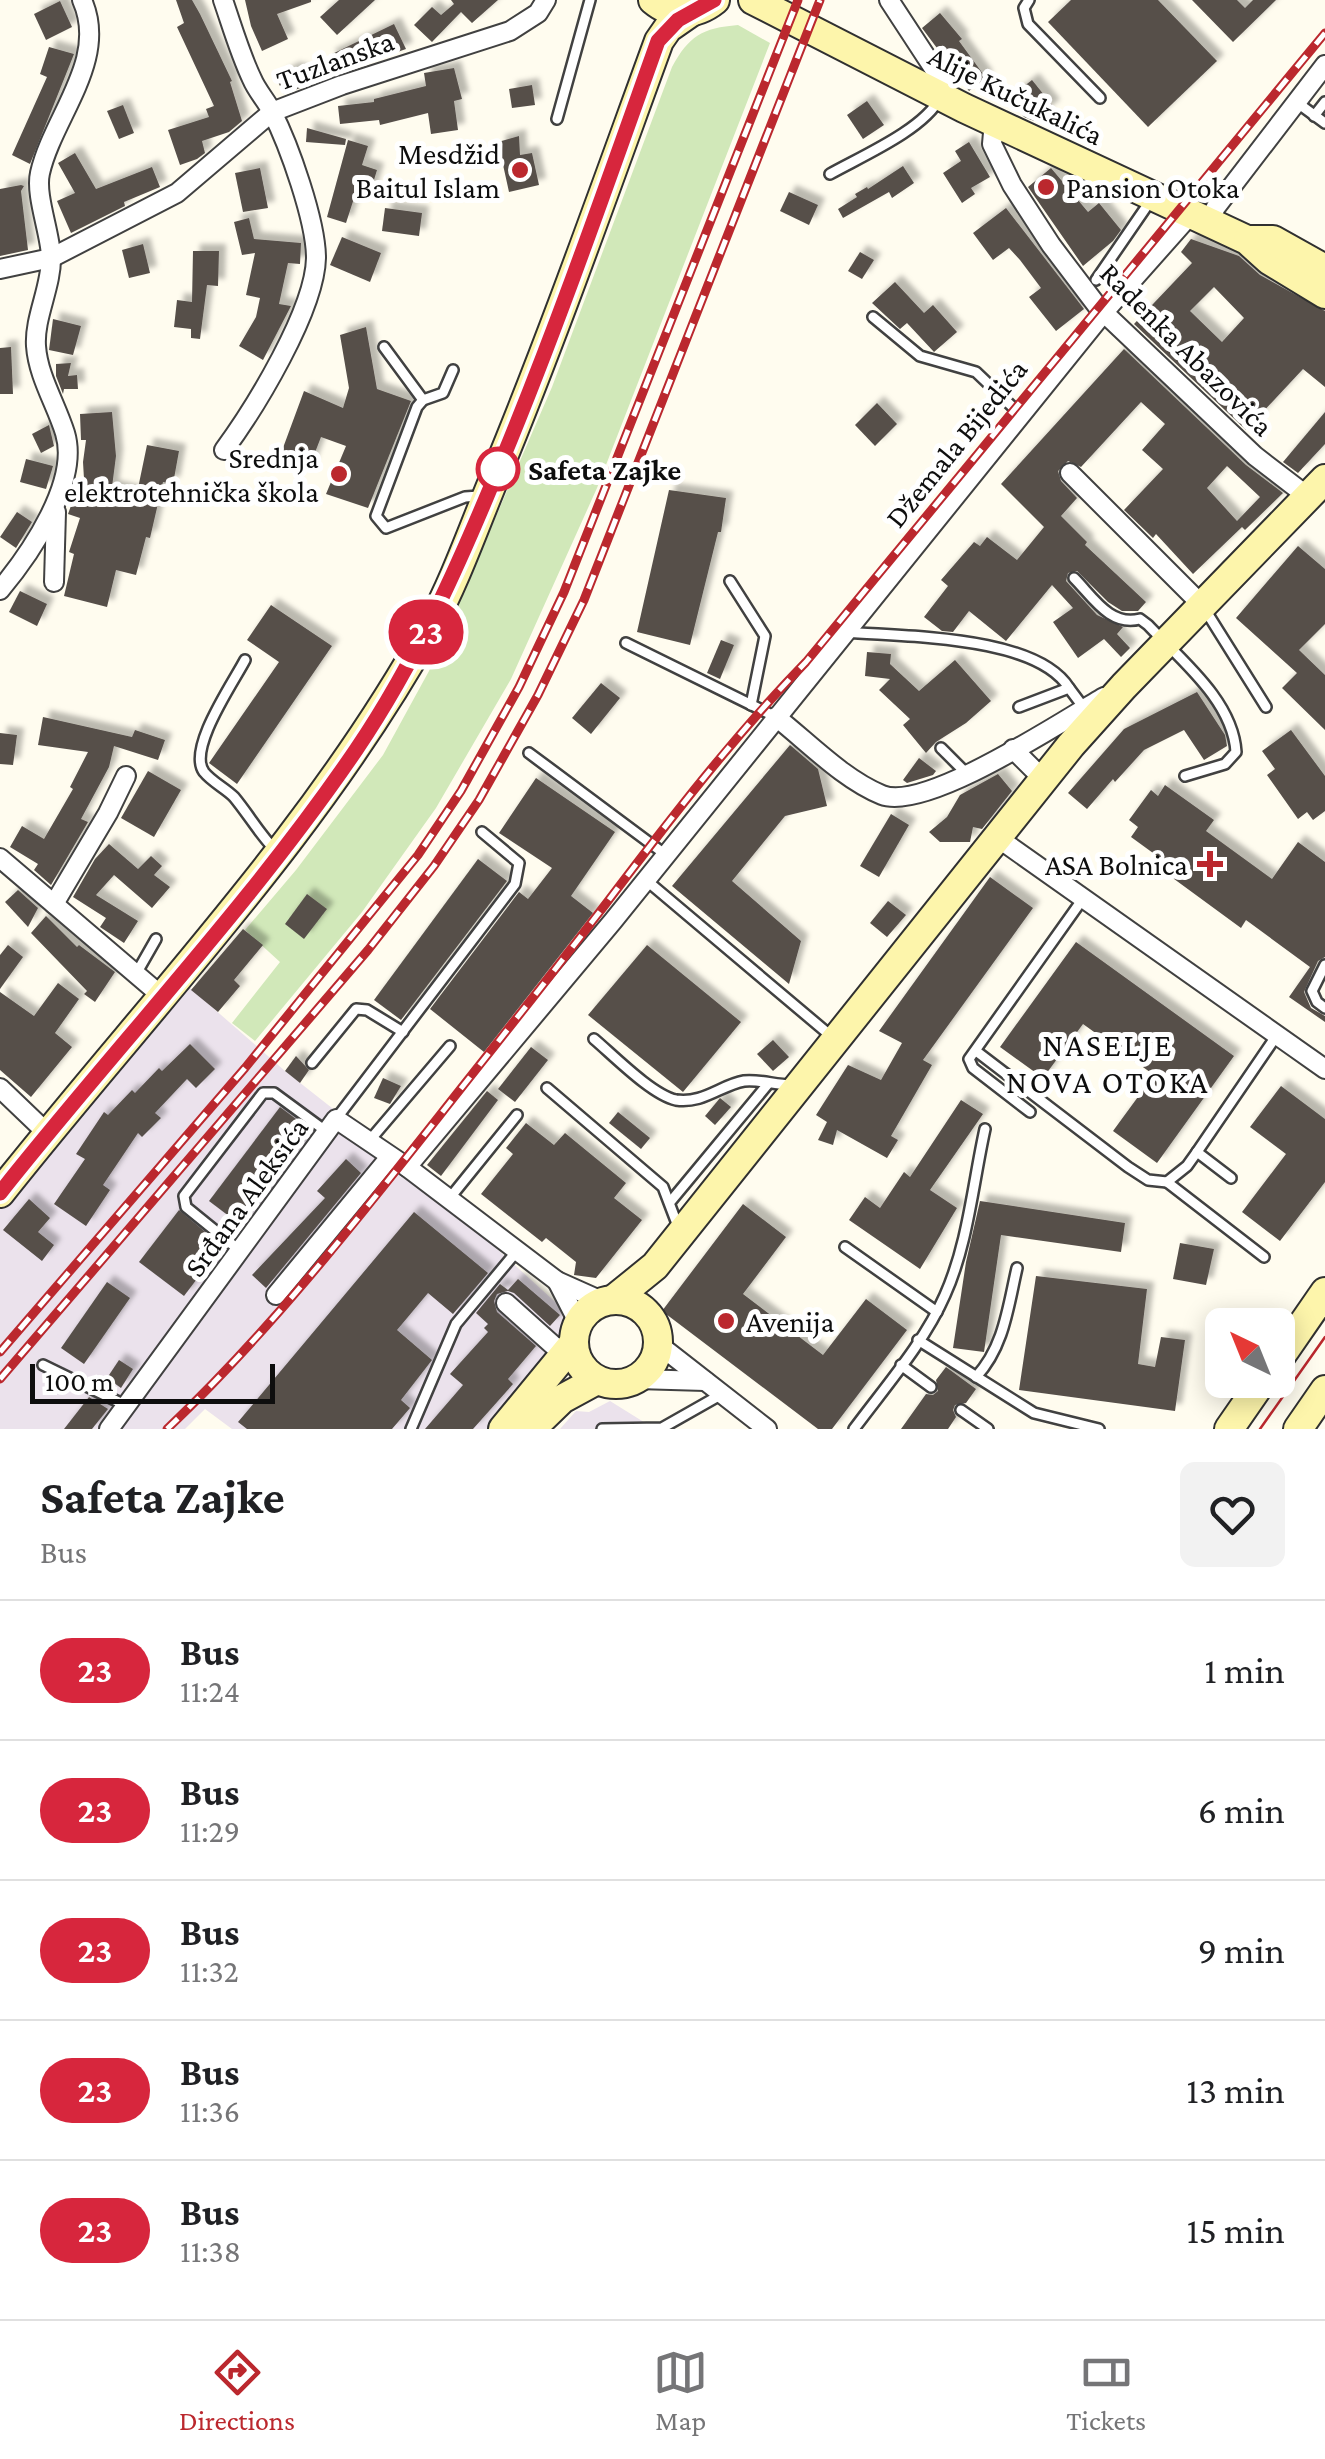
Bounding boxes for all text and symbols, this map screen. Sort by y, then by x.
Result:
street label: Tuzlanska [272,24,398,96]
street label: Alije Kučukalića [923,38,1109,152]
place label: Mesdžid Baitul Islam [356,137,500,204]
marker: Mesdžid Baitul Islam [509,159,531,181]
place label: Pansion Otoka [1066,171,1240,204]
marker: Pansion Otoka [1035,176,1057,198]
street label: Radenka Abazovića [1094,256,1280,442]
street label: Džemala Bijedića [878,352,1035,534]
place label: Srednja elektrotehnička škola [64,441,319,508]
marker: Safeta Zajke [477,448,519,490]
place label: Safeta Zajke [528,453,681,487]
marker: Srednja elektrotehnička škola [328,463,350,485]
line badge: 23 [381,600,471,664]
text: 23 [409,613,443,652]
place label: ASA Bolnica [1045,848,1188,881]
marker: ASA Bolnica [1197,851,1223,877]
district label: NASELJE NOVA OTOKA [1006,1027,1210,1100]
street label: Srđana Aleksića [178,1111,315,1283]
place label: Avenija [746,1305,835,1339]
north arrow [1205,1308,1295,1398]
map controls [1205,1308,1295,1398]
marker: Avenija [715,1310,737,1332]
scale bar [30,1359,275,1404]
text: 100 m [45,1366,114,1397]
button: heart [1180,1462,1285,1567]
text: Safeta Zajke [40,1470,285,1523]
text: Bus [40,1534,87,1570]
text: Bus [180,1631,239,1673]
text: 1 min [1204,1649,1285,1691]
text: 23 [78,1651,112,1690]
text: 11:24 [180,1673,240,1709]
text: Bus [180,1771,239,1813]
text: 6 min [1198,1789,1285,1831]
text: 23 [78,1791,112,1830]
text: 11:29 [180,1813,240,1849]
text: Bus [180,1911,239,1953]
text: 9 min [1198,1929,1285,1971]
text: 23 [78,1931,112,1970]
text: 11:32 [180,1953,239,1989]
text: Bus [180,2051,239,2093]
text: 13 min [1186,2069,1285,2111]
text: 23 [78,2071,112,2110]
text: 11:36 [180,2093,240,2129]
text: Bus [180,2191,239,2233]
text: 15 min [1186,2209,1285,2251]
text: 23 [78,2211,112,2250]
text: 11:38 [180,2233,241,2269]
tab: Directions [179,2345,295,2436]
tab: Map [653,2345,708,2436]
tab: Tickets [1066,2345,1146,2436]

